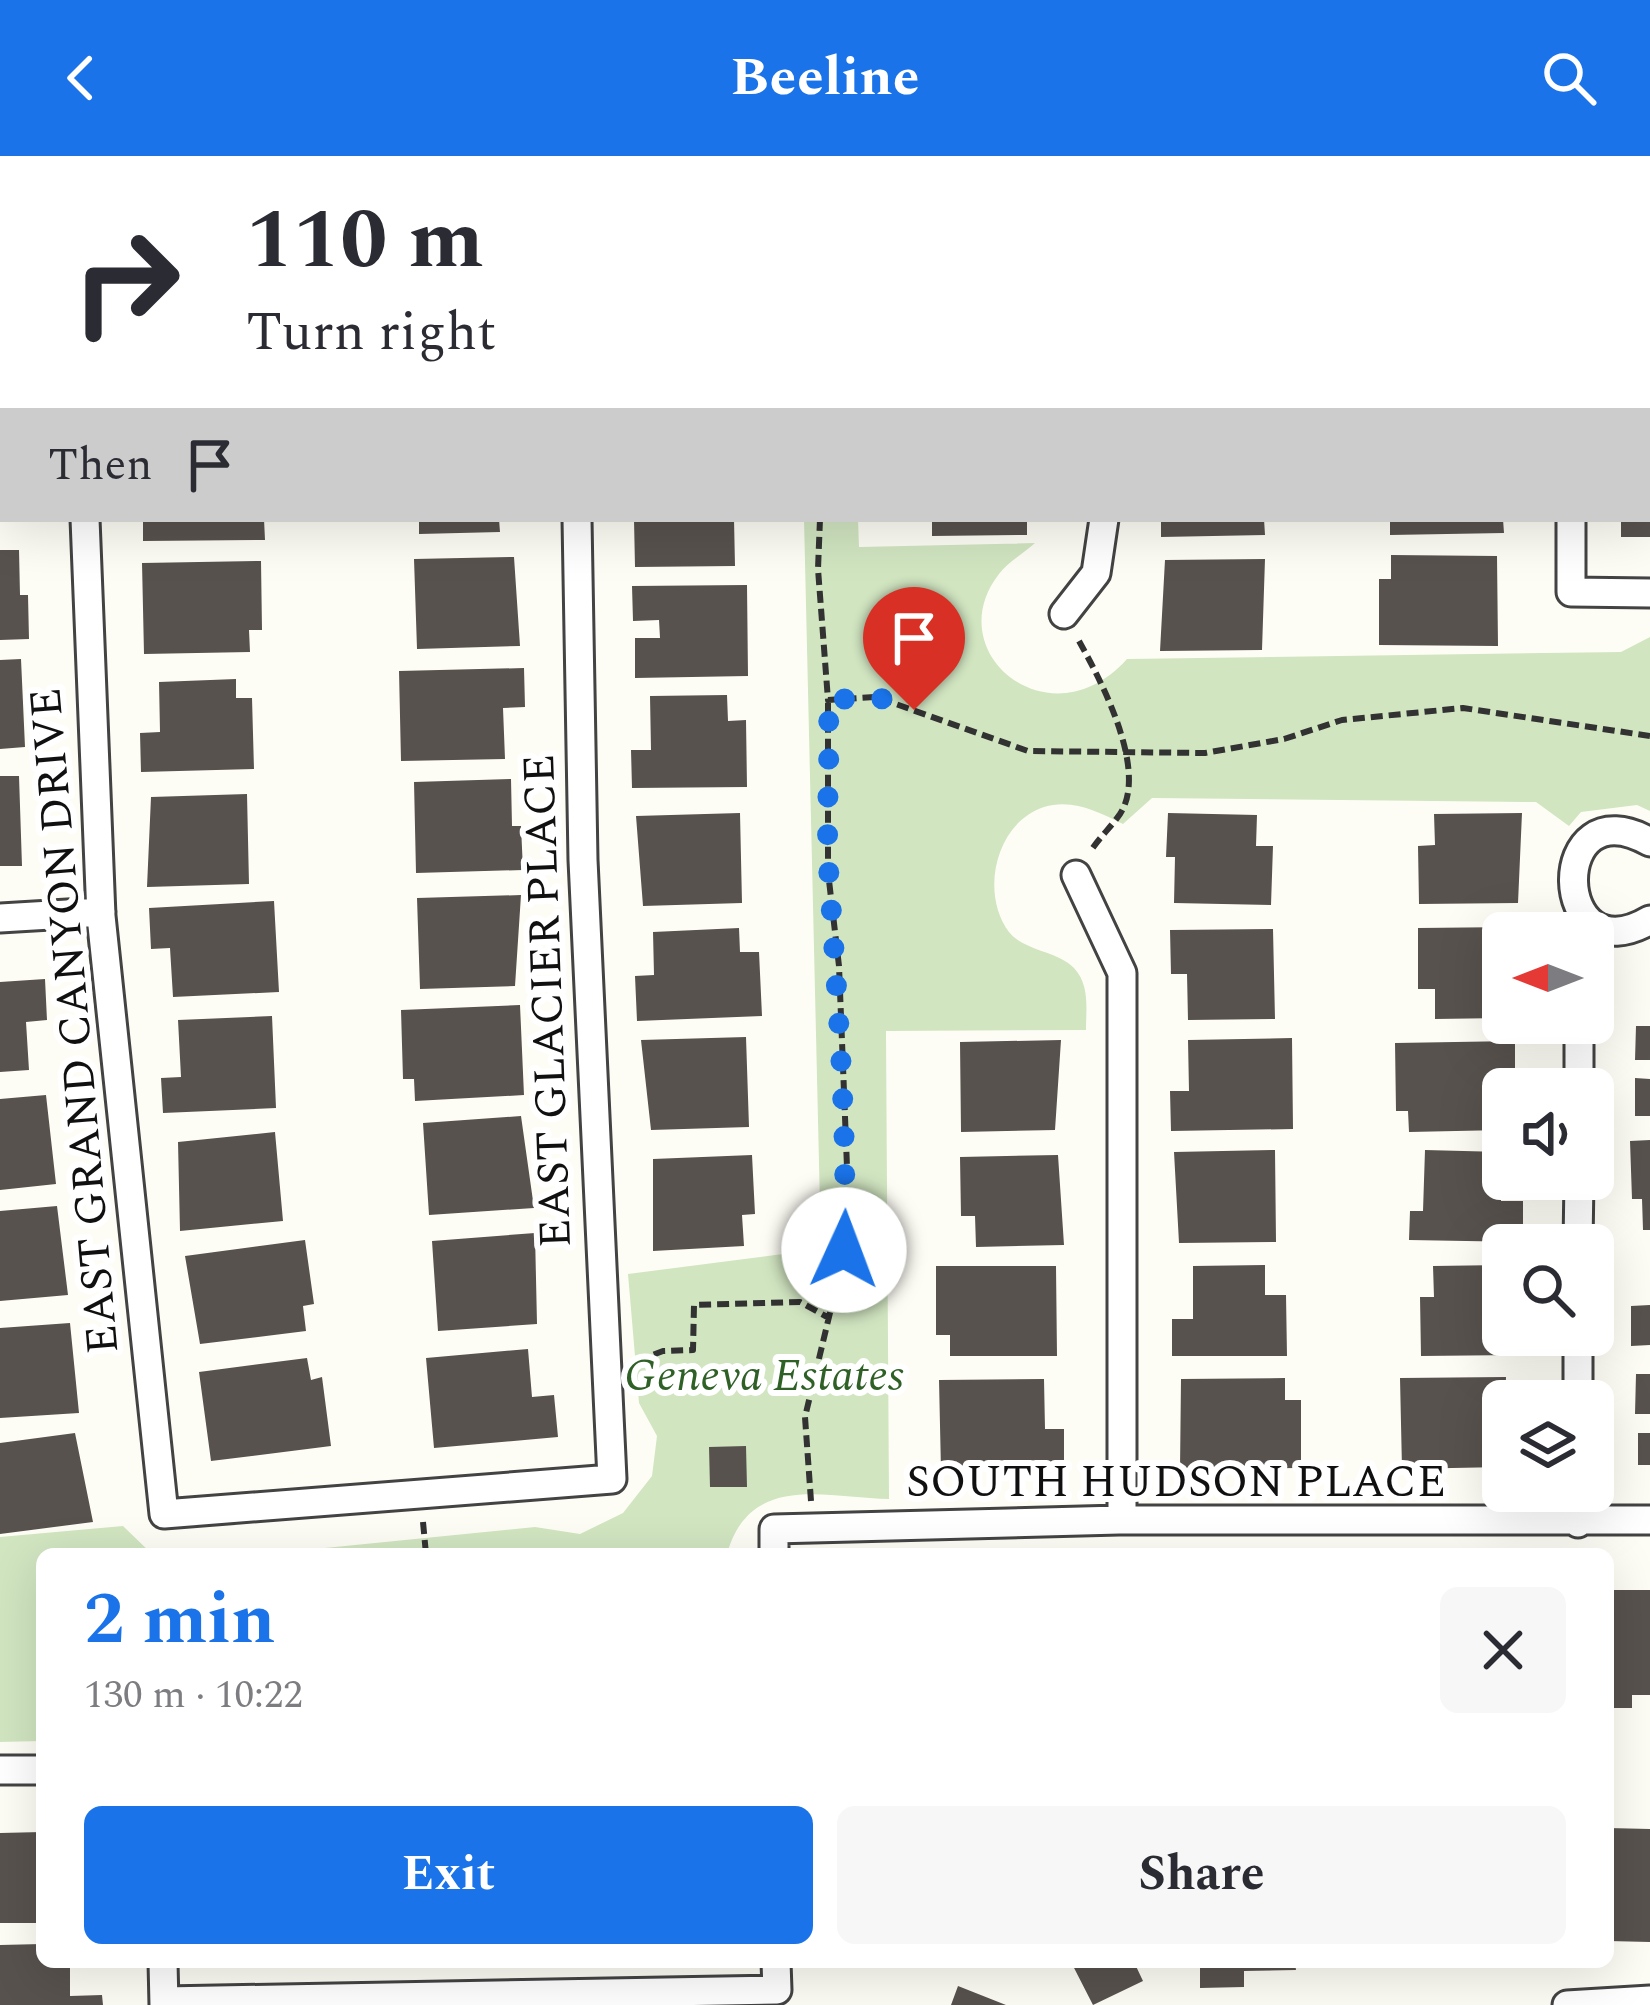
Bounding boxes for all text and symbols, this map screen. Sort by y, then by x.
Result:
text: Beeline [731,37,919,119]
icon: back [48,45,114,111]
icon: search [1536,45,1602,111]
text: 110 m [246,177,484,305]
icon: right [48,204,204,360]
text: Turn right [246,292,496,374]
text: Then [48,431,153,500]
icon: arrive [177,432,243,498]
pin [863,587,965,710]
icon: arrive [881,605,947,671]
street label: EAST GRAND CANYON DRIVE [11,685,139,1357]
street label: EAST GLACIER PLACE [505,753,591,1249]
north arrow [1482,912,1614,1044]
map controls [1482,912,1614,1512]
button: sound [1482,1068,1614,1200]
position arrow [781,1187,907,1313]
button: search [1482,1224,1614,1356]
park label: Geneva Estates [624,1342,904,1411]
button: layers [1482,1380,1614,1512]
street label: SOUTH HUDSON PLACE [906,1448,1446,1517]
text: 2 min [84,1566,276,1675]
button: close [1440,1587,1566,1713]
text: 130 m · 10:22 [84,1666,303,1725]
button: Exit [84,1806,813,1944]
button: Share [837,1806,1566,1944]

